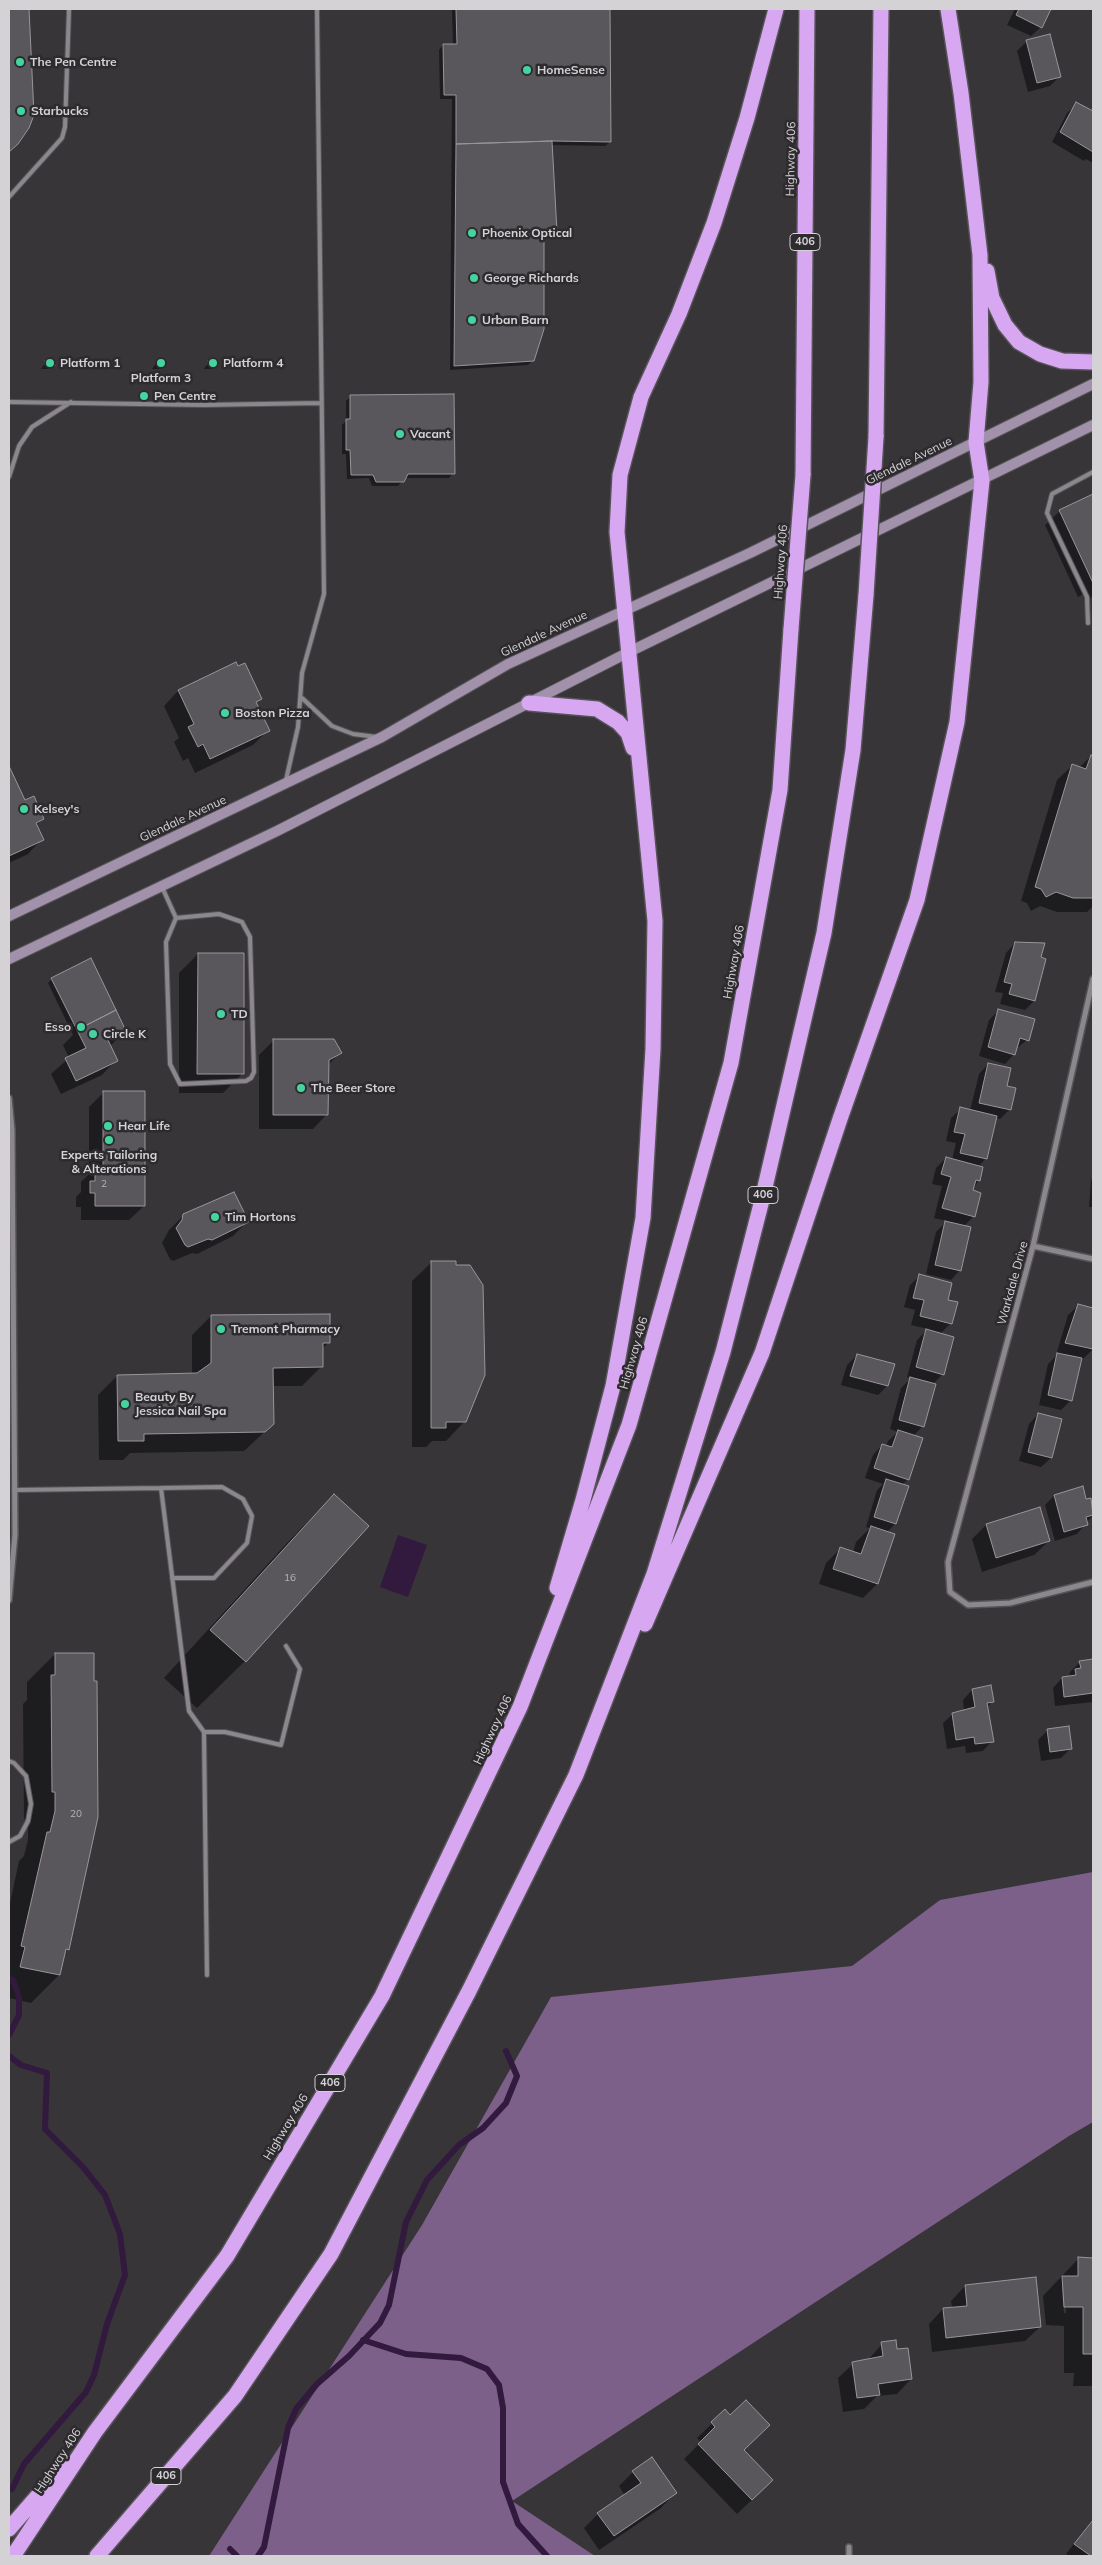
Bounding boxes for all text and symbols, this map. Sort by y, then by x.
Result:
place label: The Pen Centre [30,55,117,69]
marker: The Pen Centre [14,56,26,68]
place label: HomeSense [537,63,605,77]
marker: HomeSense [521,64,533,76]
place label: Starbucks [31,104,89,118]
marker: Starbucks [15,105,27,117]
street label: Highway 406 [783,121,799,197]
place label: Phoenix Optical [482,226,572,240]
marker: Phoenix Optical [466,227,478,239]
road number: 406 [790,233,820,250]
place label: George Richards [484,271,579,285]
marker: George Richards [468,272,480,284]
place label: Urban Barn [482,313,549,327]
marker: Urban Barn [466,314,478,326]
place label: Platform 1 [60,356,120,370]
place label: Platform 4 [223,356,283,370]
marker: Platform 1 [44,357,56,369]
marker: Platform 3 [155,357,167,369]
marker: Platform 4 [207,357,219,369]
place label: Platform 3 [131,371,191,385]
place label: Pen Centre [154,389,216,403]
marker: Pen Centre [138,390,150,402]
place label: Vacant [410,427,451,441]
marker: Vacant [394,428,406,440]
street label: Glendale Avenue [864,434,954,488]
street label: Highway 406 [771,524,791,600]
street label: Glendale Avenue [498,608,590,660]
place label: Boston Pizza [235,706,310,720]
marker: Boston Pizza [219,707,231,719]
street label: Glendale Avenue [137,793,229,845]
place label: Kelsey's [34,802,79,816]
marker: Kelsey's [18,803,30,815]
street label: Highway 406 [720,924,748,1000]
place label: TD [231,1007,248,1021]
marker: TD [215,1008,227,1020]
place label: Esso [45,1020,71,1034]
marker: Esso [75,1021,87,1033]
place label: Circle K [103,1027,146,1041]
marker: Circle K [87,1028,99,1040]
place label: The Beer Store [311,1081,395,1095]
marker: The Beer Store [295,1082,307,1094]
place label: Hear Life [118,1119,170,1133]
marker: Hear Life [102,1120,114,1132]
marker: Experts Tailoring & Alterations [103,1134,115,1146]
place label: Experts Tailoring & Alterations [61,1148,157,1176]
house number: 2 [101,1178,107,1190]
road number: 406 [748,1186,778,1204]
place label: Tim Hortons [225,1210,296,1224]
marker: Tim Hortons [209,1211,221,1223]
street label: Warkdale Drive [995,1240,1031,1326]
street label: Highway 406 [617,1315,651,1391]
place label: Tremont Pharmacy [231,1322,340,1336]
marker: Tremont Pharmacy [215,1323,227,1335]
place label: Beauty By Jessica Nail Spa [135,1390,226,1418]
marker: Beauty By Jessica Nail Spa [119,1398,131,1410]
house number: 16 [284,1572,296,1584]
street label: Highway 406 [471,1693,515,1767]
house number: 20 [70,1808,82,1820]
road number: 406 [315,2074,345,2092]
street label: Highway 406 [261,2091,311,2163]
street label: Highway 406 [32,2426,84,2496]
road number: 406 [151,2468,181,2484]

